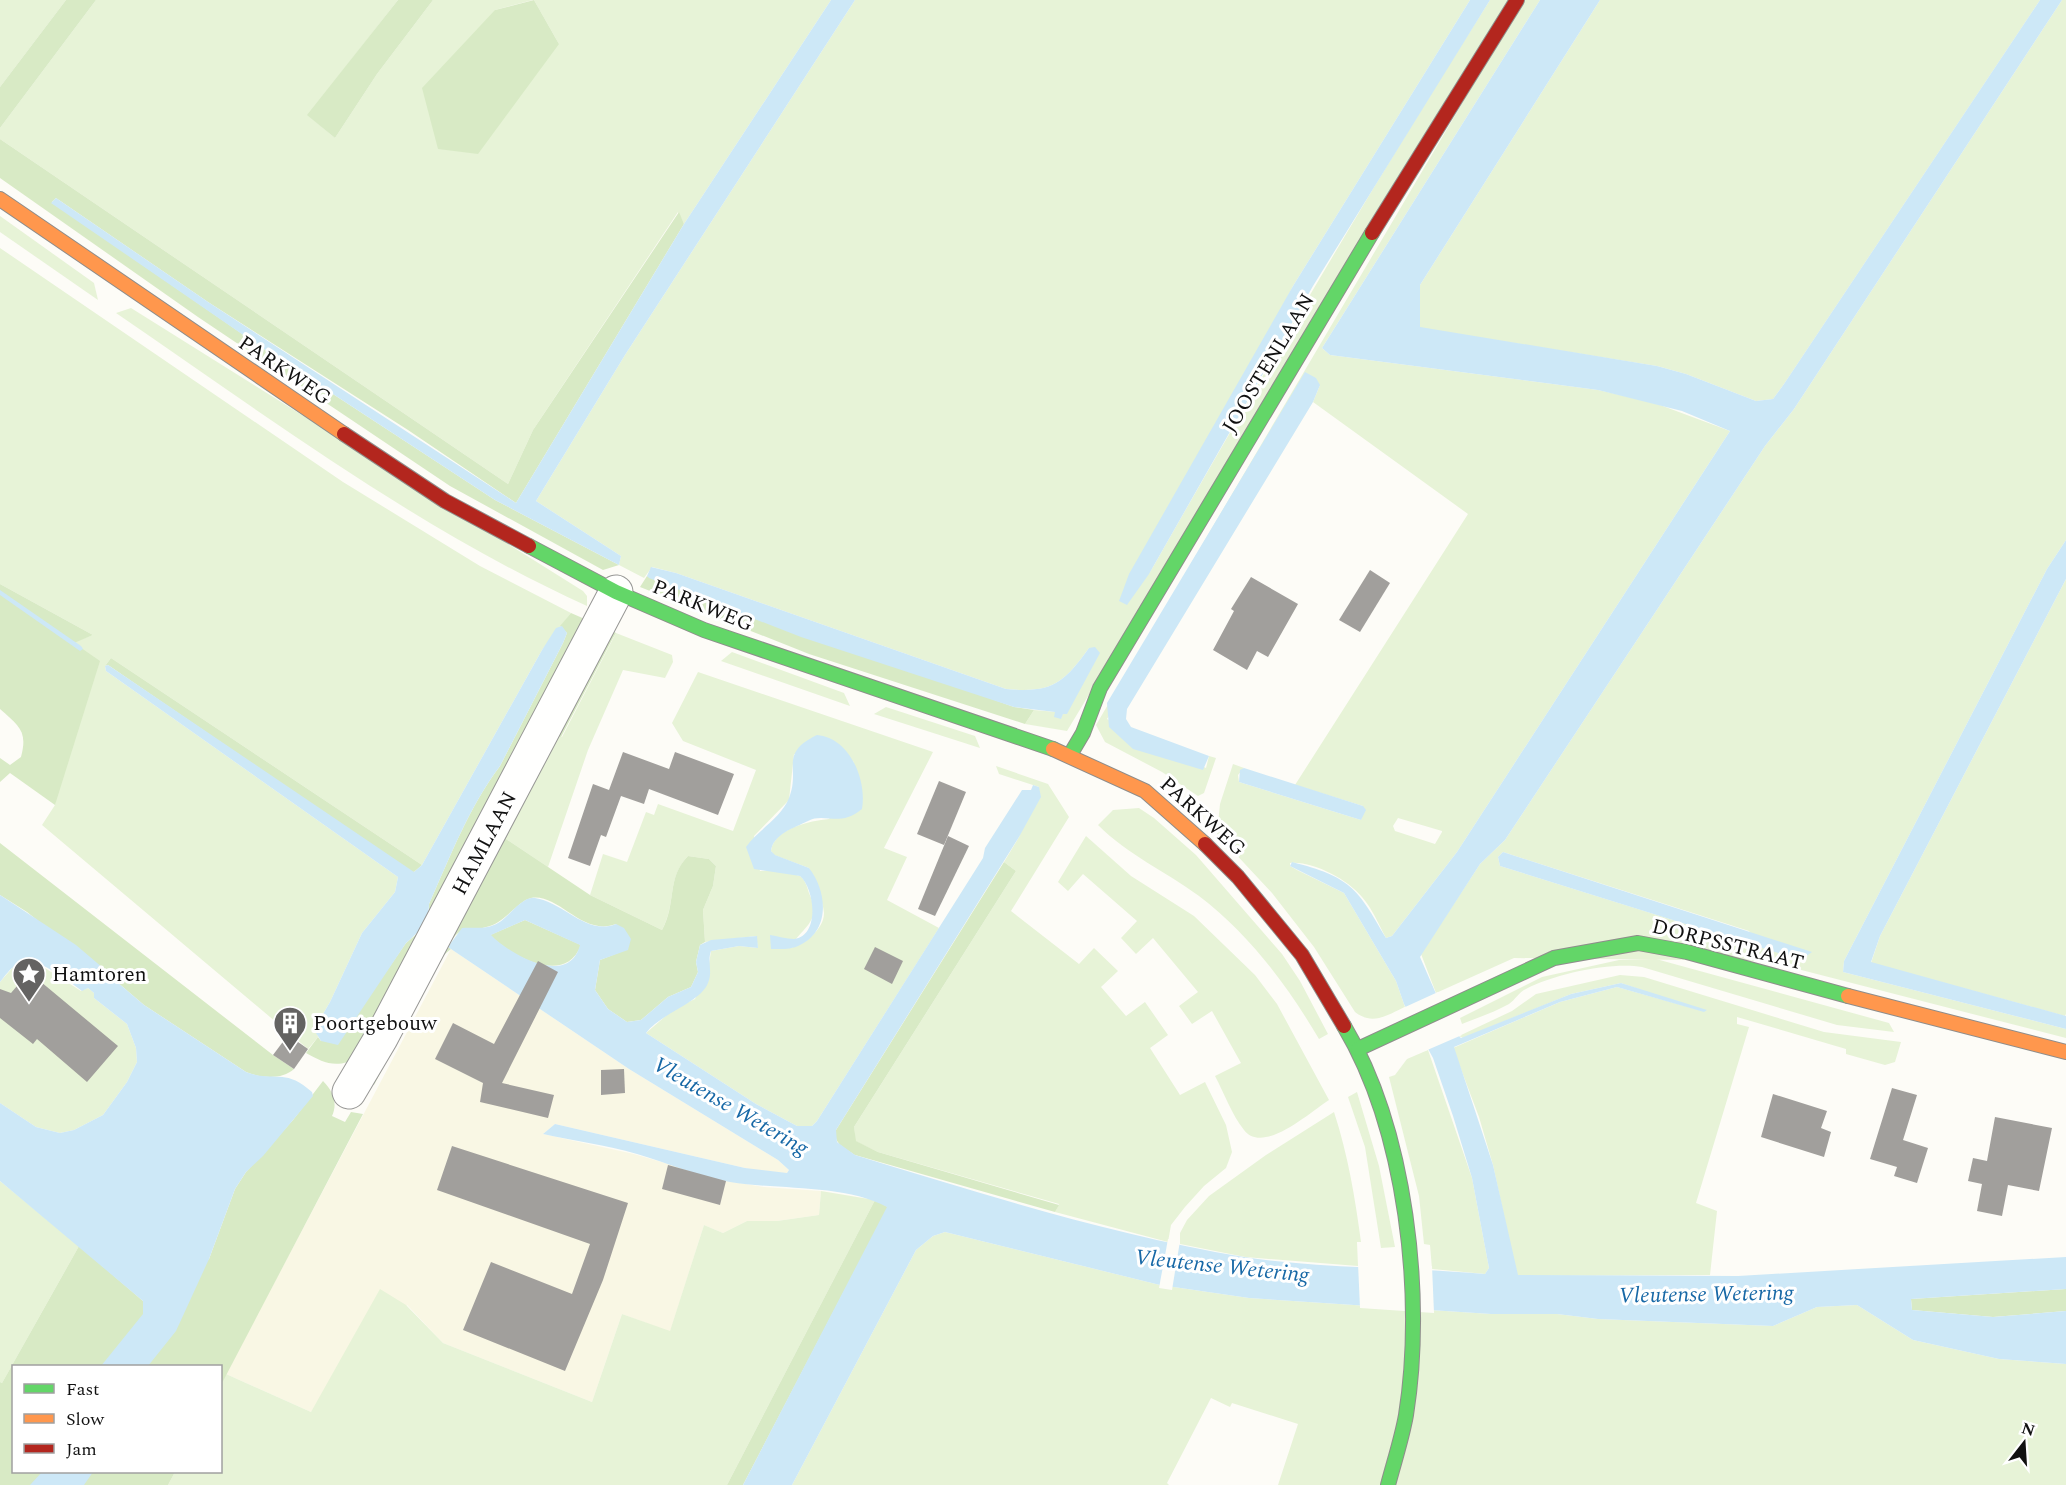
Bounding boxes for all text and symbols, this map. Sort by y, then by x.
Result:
street label: JOOSTENLAAN [1214,287,1323,440]
street label: PARKWEG [231,328,338,414]
street label: PARKWEG [647,571,758,641]
street label: PARKWEG [1152,769,1253,864]
street label: HAMLAAN [444,786,526,901]
street label: DORPSSTRAAT [1648,911,1807,979]
place icon: Hamtoren [11,956,47,1003]
place label: Hamtoren [52,959,147,991]
building icon: Poortgebouw [272,1005,308,1052]
place label: Poortgebouw [313,1008,438,1040]
water label: Vleutense Wetering [646,1048,815,1165]
water label: Vleutense Wetering [1133,1241,1312,1292]
water label: Vleutense Wetering [1618,1276,1795,1313]
legend [12,1365,222,1473]
text: Fast [66,1376,99,1403]
text: Slow [66,1406,105,1433]
north arrow [1994,1413,2054,1473]
text: N [2018,1416,2038,1443]
text: Jam [66,1436,97,1463]

